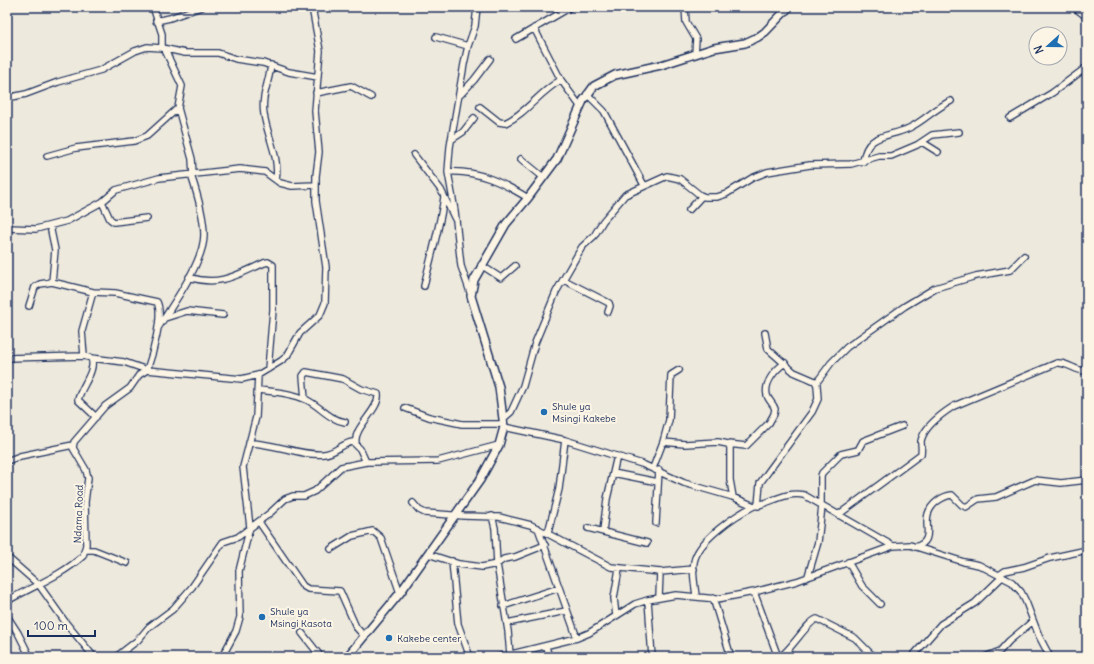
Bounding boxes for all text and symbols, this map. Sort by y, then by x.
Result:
north arrow [1028,26,1068,66]
text: N [1031,44,1047,56]
place label: Shule ya Msingi Kakebe [552,400,616,425]
marker: Shule ya Msingi Kakebe [539,407,549,417]
street label: Ndama Road [71,484,86,544]
place label: Shule ya Msingi Kasota [270,605,332,630]
scale bar [28,612,95,638]
marker: Shule ya Msingi Kasota [257,612,267,622]
text: 100 m [34,618,68,633]
place label: Kakebe center [397,632,461,645]
marker: Kakebe center [384,633,394,643]

